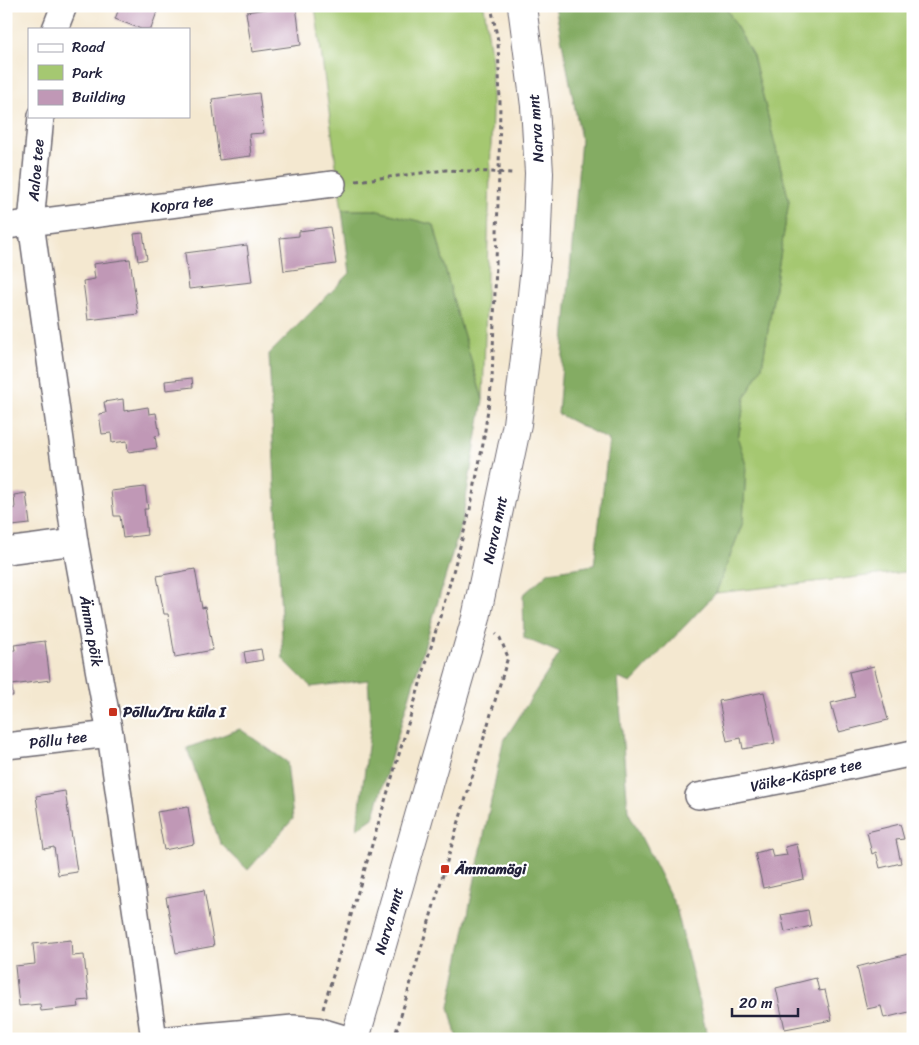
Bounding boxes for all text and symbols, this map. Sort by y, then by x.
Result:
legend [28,28,190,118]
text: Road [72,34,105,60]
text: Park [72,60,103,86]
text: Building [72,84,126,110]
street label: Narva mnt [521,92,551,163]
street label: Aaloe tee [20,138,52,203]
street label: Kopra tee [149,187,215,221]
street label: Narva mnt [475,493,515,566]
street label: Ämma põik [72,592,110,670]
place label: Põllu/Iru küla I [123,699,226,725]
marker: Põllu/Iru küla I [107,706,119,718]
street label: Põllu tee [28,724,88,756]
street label: Väike-Käspre tee [748,751,864,799]
place label: Ämmamägi [454,856,527,882]
marker: Ämmamägi [439,863,451,875]
street label: Narva mnt [367,884,411,958]
scale bar [732,985,798,1017]
text: 20 m [739,990,773,1016]

